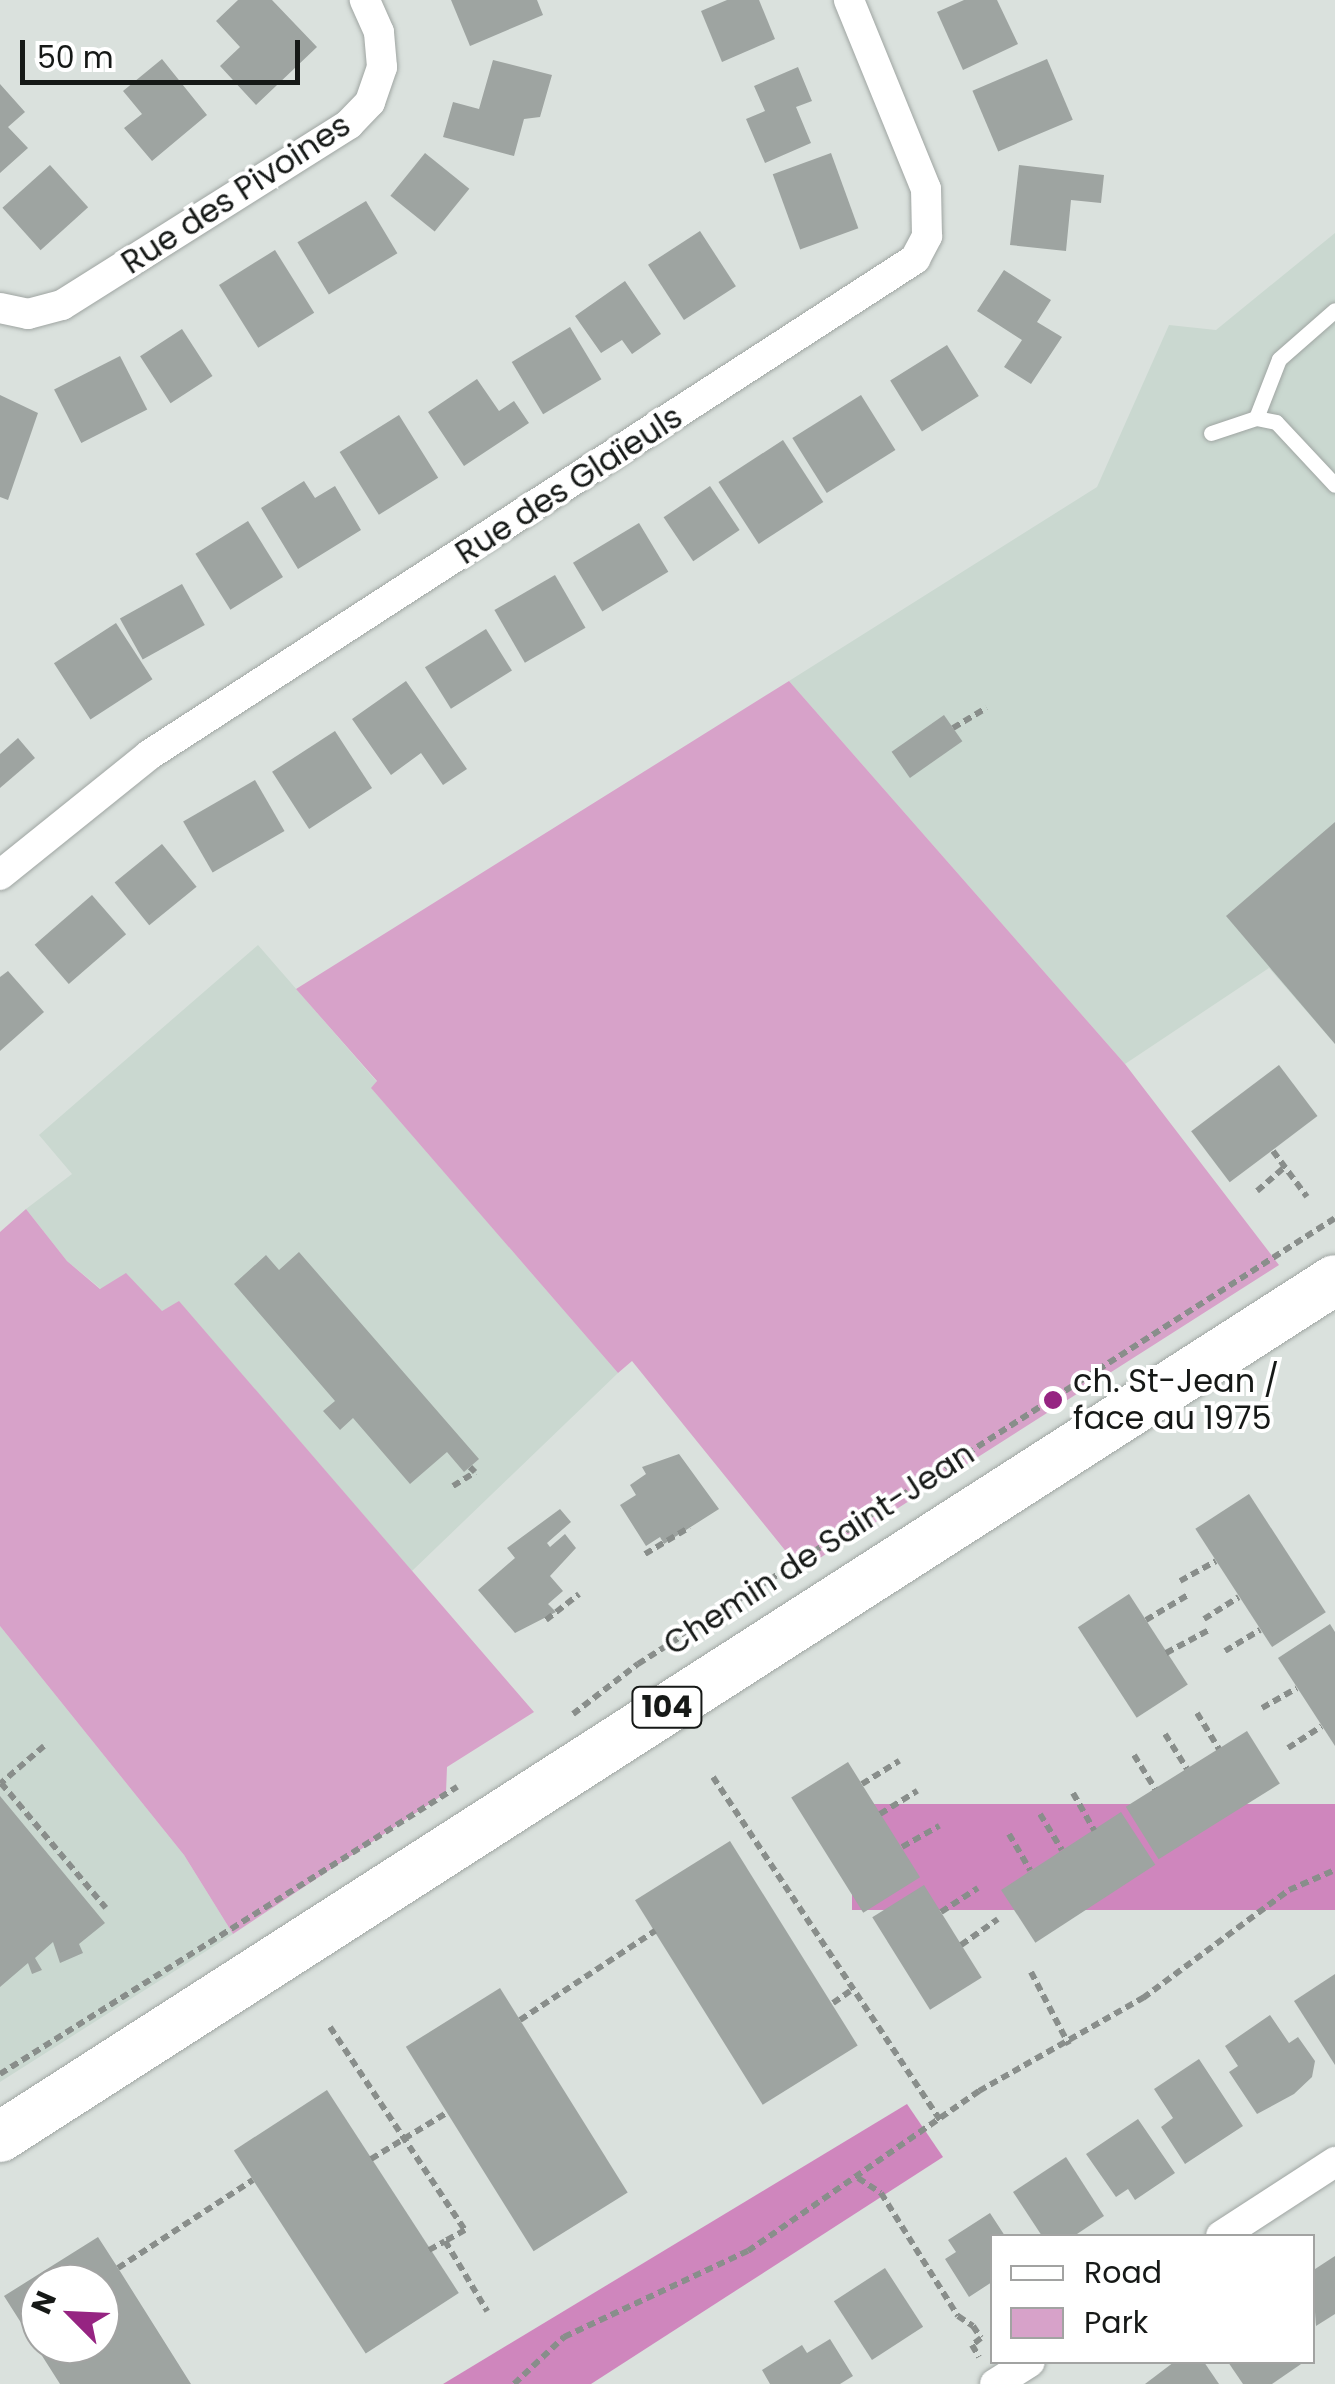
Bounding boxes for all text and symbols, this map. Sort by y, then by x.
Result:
scale bar [25,20,305,82]
text: 50 m [37,36,114,79]
street label: Rue des Pivoines [115,106,357,282]
street label: Rue des Glaïeuls [449,397,689,573]
place label: ch. St-Jean / face au 1975 [1073,1363,1279,1438]
marker: ch. St-Jean / face au 1975 [1042,1389,1064,1411]
street label: Chemin de Saint-Jean [657,1434,981,1664]
road number: 104 [630,1682,704,1732]
legend [990,2234,1315,2364]
text: Road [1084,2251,1162,2294]
north arrow [20,2264,120,2364]
text: N [22,2285,66,2320]
text: Park [1084,2301,1148,2344]

